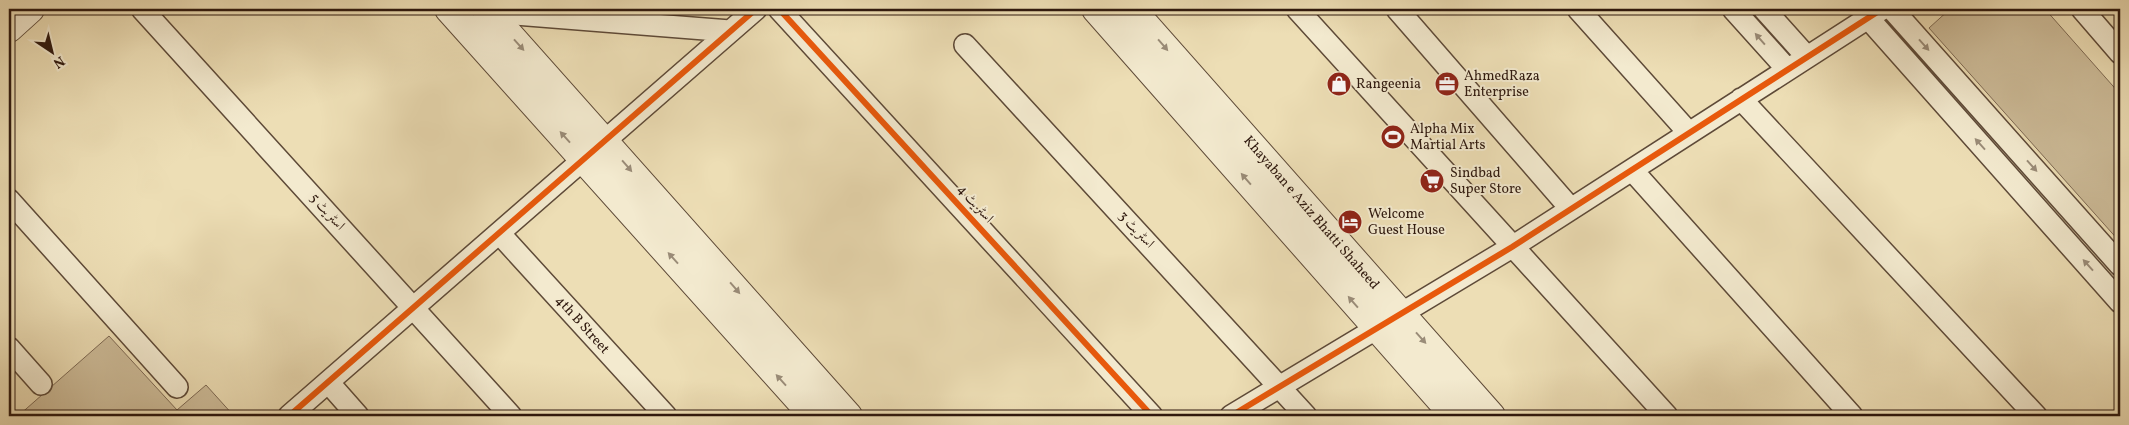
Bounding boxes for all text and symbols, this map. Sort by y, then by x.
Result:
north arrow [28,28,78,78]
one-way arrow [1754,34,1766,46]
one-way arrow [513,39,525,51]
one-way arrow [1157,39,1169,51]
one-way arrow [1918,39,1930,51]
text: N [49,51,68,72]
place label: AhmedRaza Enterprise [1464,67,1540,102]
shop icon: Rangeenia [1326,71,1352,97]
office icon: AhmedRaza Enterprise [1434,71,1460,97]
place label: Rangeenia [1356,75,1421,94]
place label: Alpha Mix Martial Arts [1410,120,1486,155]
sports icon: Alpha Mix Martial Arts [1380,124,1406,150]
one-way arrow [559,132,571,144]
street label: Khayaban e Aziz Bhatti Shaheed [1239,132,1383,294]
one-way arrow [1974,138,1986,150]
one-way arrow [621,160,633,172]
one-way arrow [2027,160,2038,173]
place label: Sindbad Super Store [1450,164,1522,199]
supermarket icon: Sindbad Super Store [1419,168,1445,194]
one-way arrow [1240,173,1251,186]
street label: اسٹریٹ 4 [953,181,997,227]
street label: اسٹریٹ 5 [305,189,349,235]
place label: Welcome Guest House [1368,205,1445,240]
street label: اسٹریٹ 3 [1114,207,1158,253]
hotel icon: Welcome Guest House [1337,209,1363,235]
one-way arrow [668,252,679,265]
one-way arrow [2082,260,2094,272]
one-way arrow [729,281,741,293]
street label: 4th B Street [551,292,613,358]
one-way arrow [1347,295,1358,308]
one-way arrow [1415,331,1427,343]
one-way arrow [776,373,787,386]

